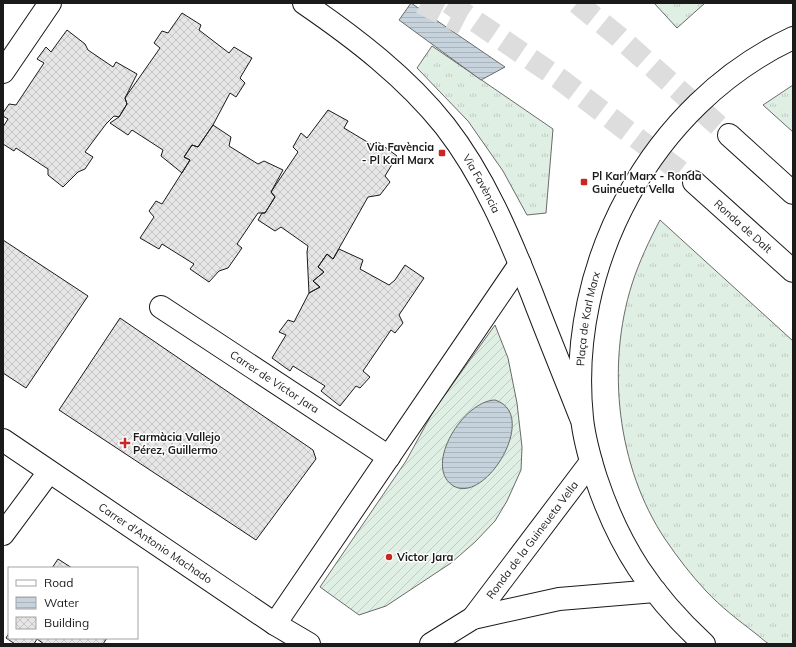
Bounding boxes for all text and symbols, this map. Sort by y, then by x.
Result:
place label: Via Favència - Pl Karl Marx [362,140,435,167]
marker: Via Favència - Pl Karl Marx [437,148,447,158]
street label: Via Favència [460,151,503,215]
place label: Pl Karl Marx - Ronda Guineueta Vella [592,169,702,196]
marker: Pl Karl Marx - Ronda Guineueta Vella [579,177,589,187]
street label: Ronda de Dalt [711,196,775,256]
street label: Plaça de Karl Marx [573,270,603,366]
street label: Carrer de Víctor Jara [227,347,322,416]
place label: Farmàcia Vallejo Pérez, Guillermo [133,430,221,457]
marker: Farmàcia Vallejo Pérez, Guillermo [120,438,130,448]
street label: Ronda de la Guineueta Vella [483,478,581,601]
street label: Carrer d'Antonio Machado [96,500,215,586]
place label: Victor Jara [396,550,453,564]
marker: Victor Jara [384,552,394,562]
legend [8,567,138,639]
text: Road [44,575,73,590]
text: Water [44,595,80,610]
text: Building [44,615,89,630]

